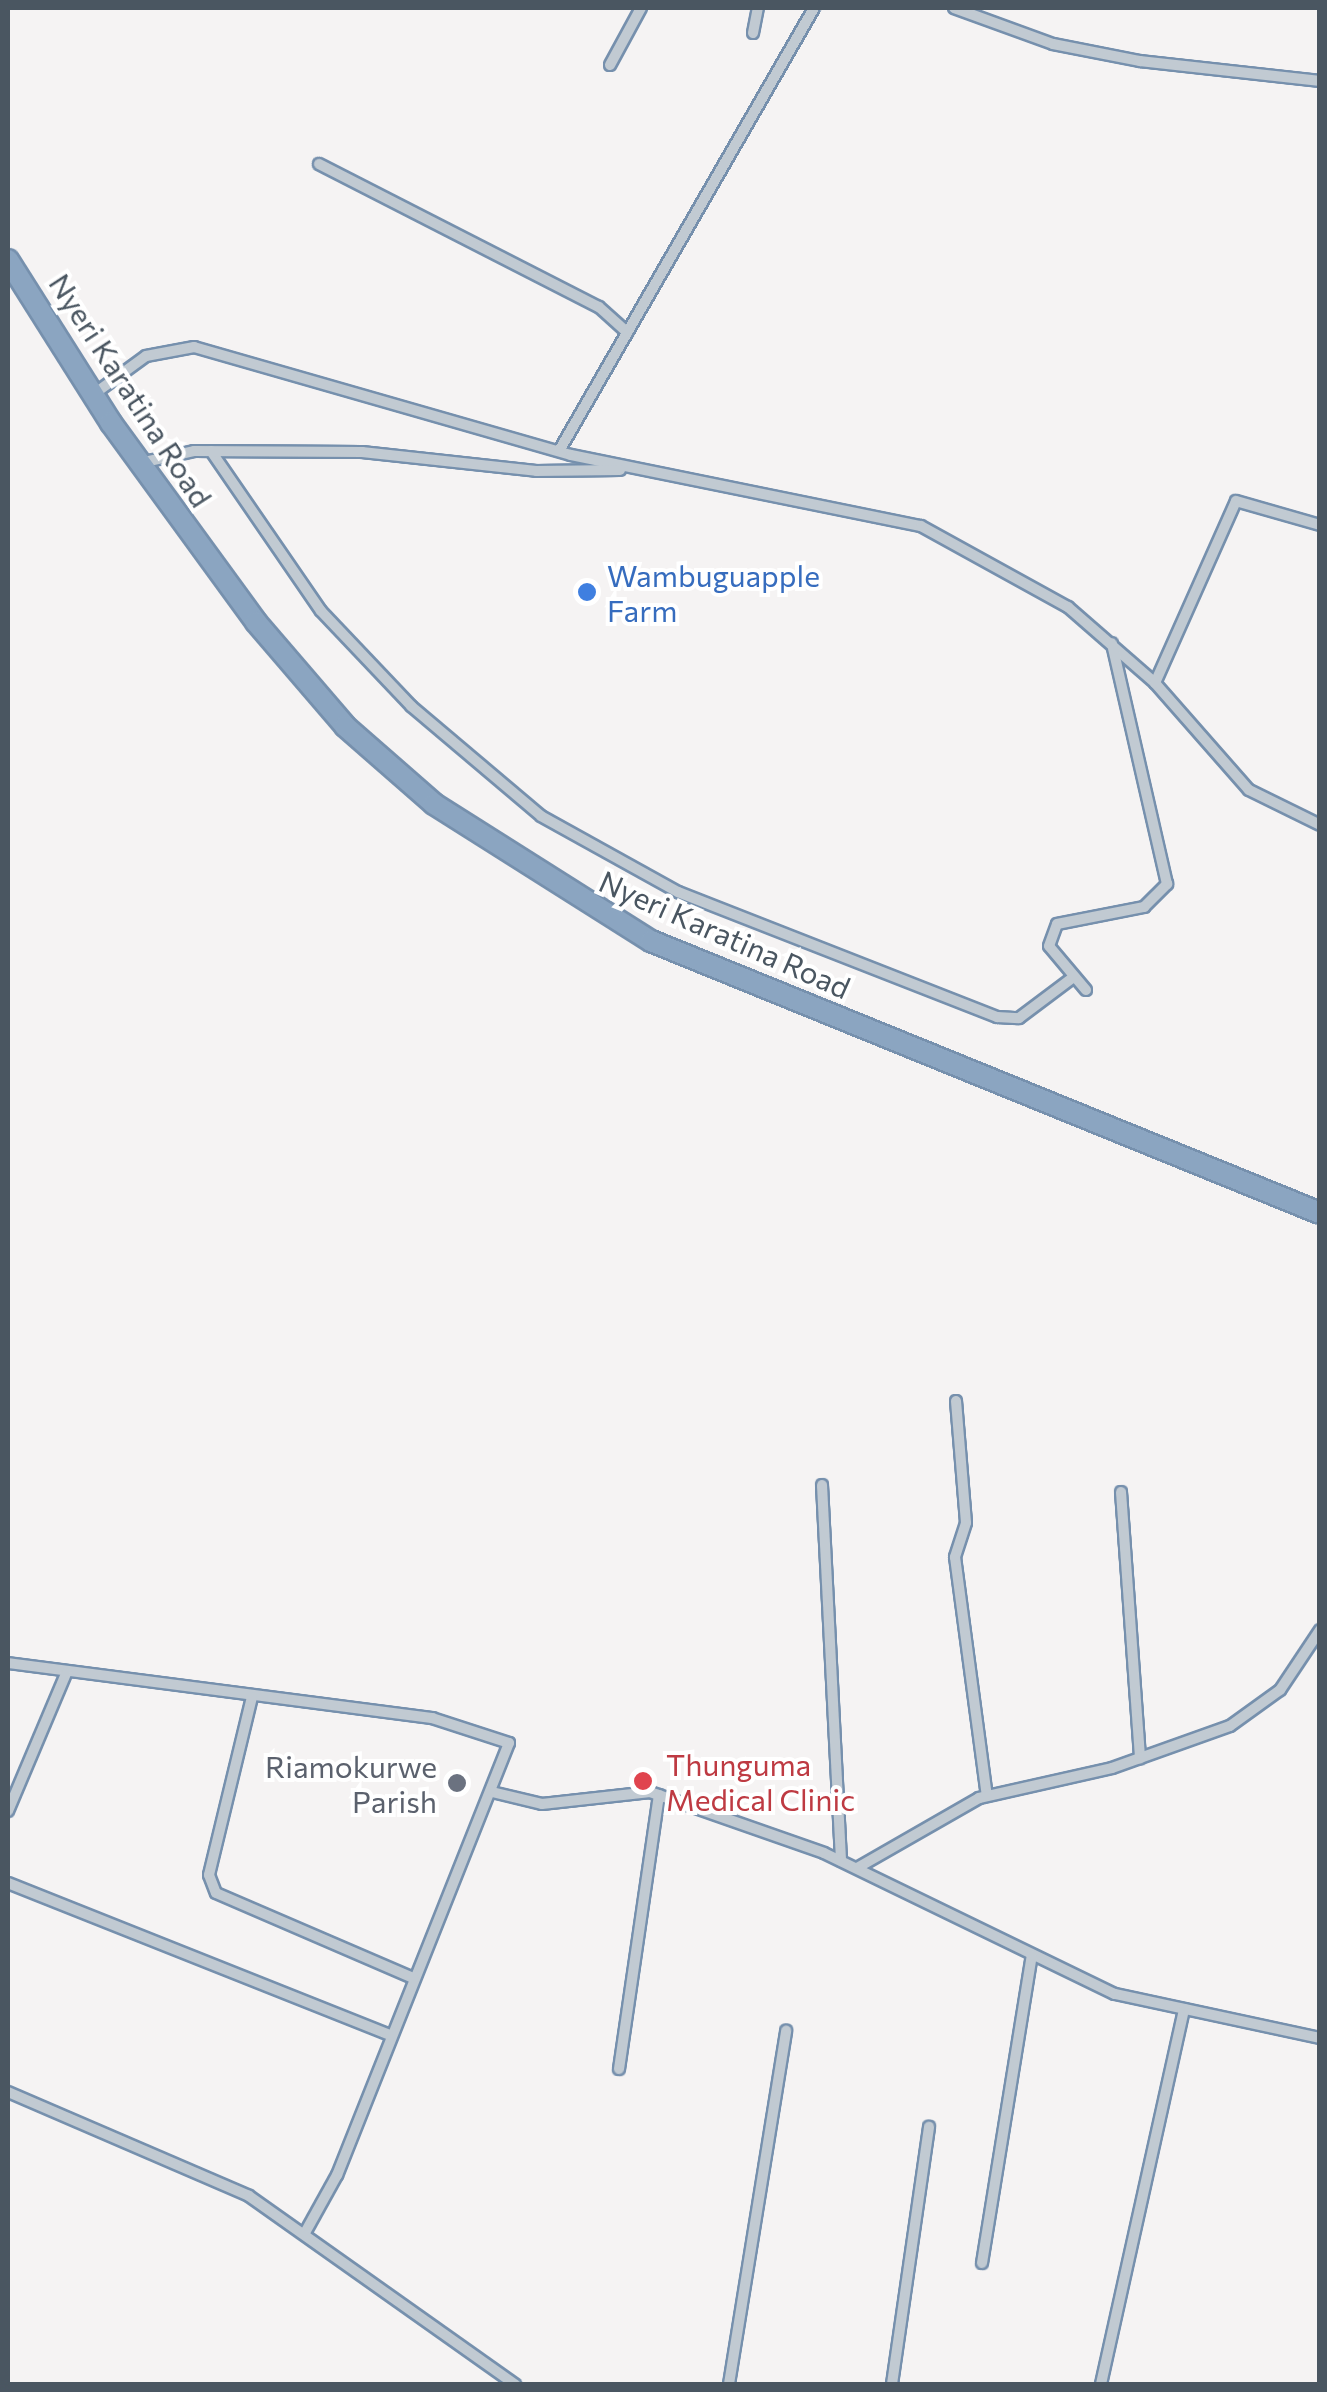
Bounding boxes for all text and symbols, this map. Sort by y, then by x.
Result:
street label: Nyeri Karatina Road [42,267,220,513]
place label: Wambuguapple Farm [607,557,820,628]
marker: Wambuguapple Farm [576,581,598,603]
street label: Nyeri Karatina Road [594,862,856,1006]
place label: Thunguma Medical Clinic [666,1746,855,1816]
place label: Riamokurwe Parish [265,1748,437,1818]
marker: Thunguma Medical Clinic [630,1768,656,1794]
marker: Riamokurwe Parish [446,1772,468,1794]

